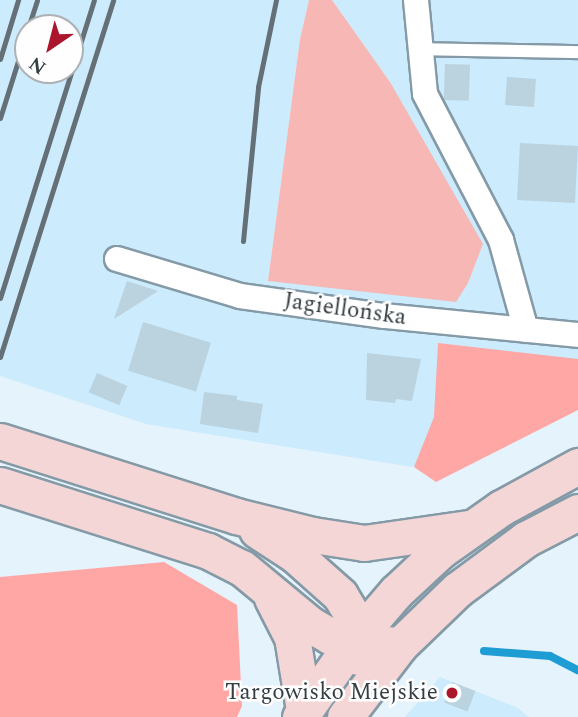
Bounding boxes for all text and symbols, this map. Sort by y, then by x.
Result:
north arrow [14,14,84,84]
text: N [23,49,52,81]
street label: Jagiellońska [282,288,408,332]
place label: Targowisko Miejskie [225,679,438,707]
marker: Targowisko Miejskie [444,685,460,701]

